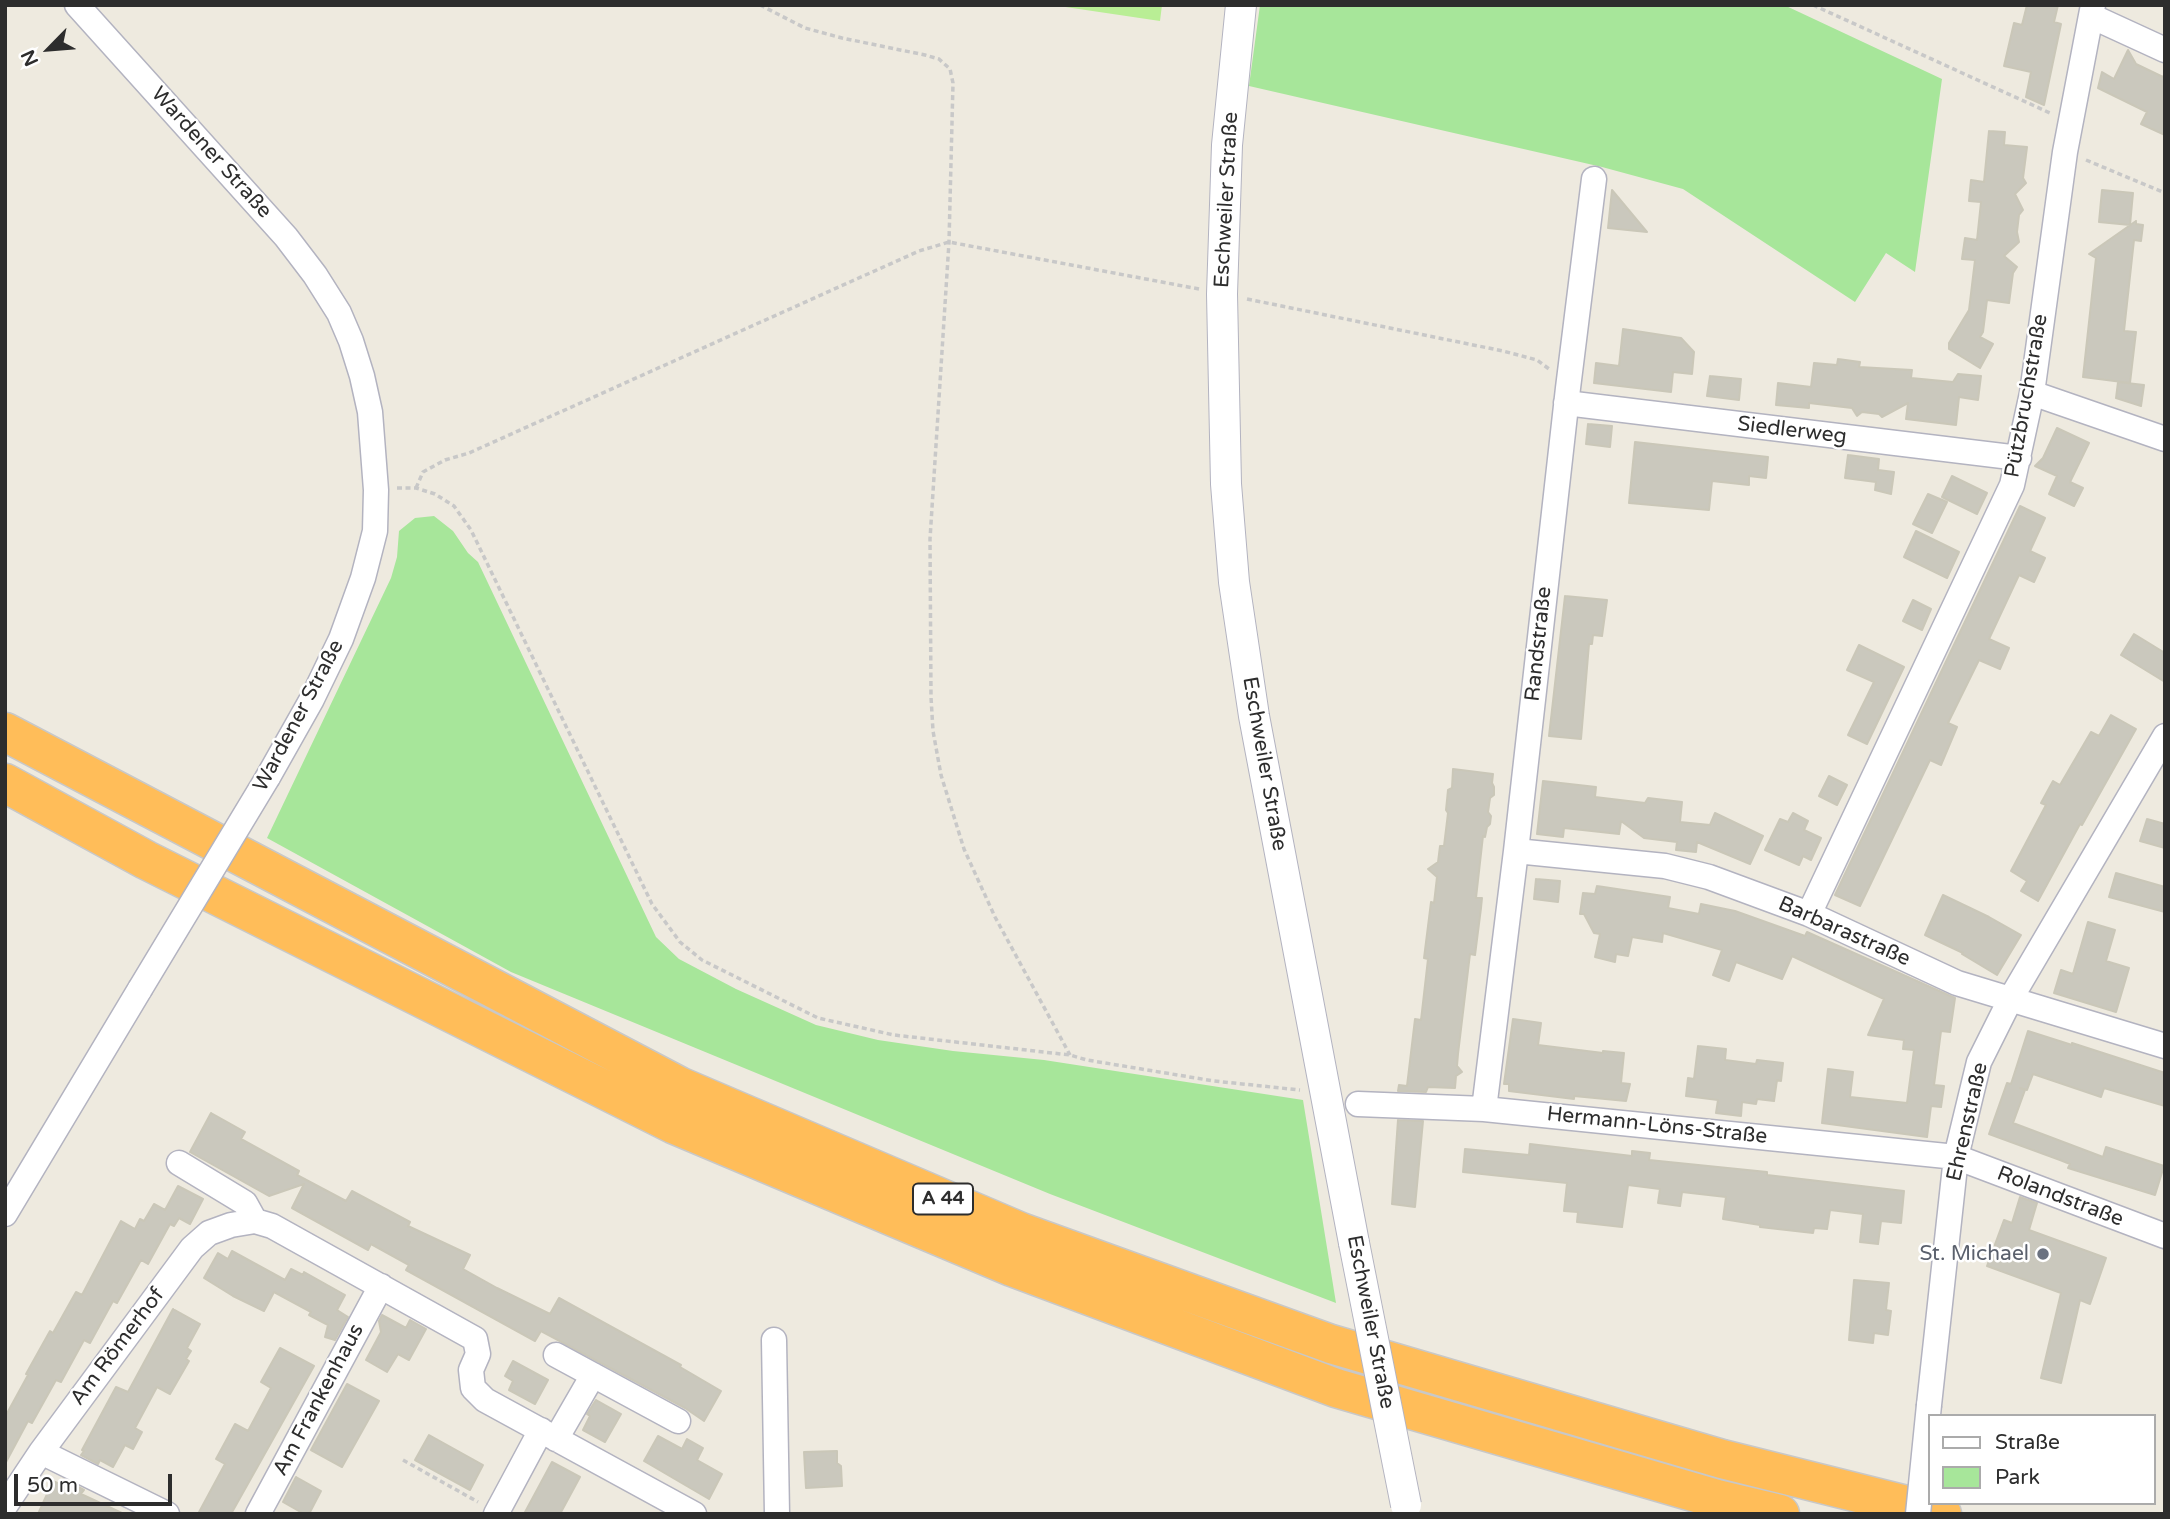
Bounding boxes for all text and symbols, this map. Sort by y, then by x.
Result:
north arrow [14,14,84,84]
text: N [17,46,43,69]
street label: Wardener Straße [145,82,277,224]
street label: Eschweiler Straße [1210,111,1244,289]
street label: Pützbruchstraße [2000,312,2054,480]
street label: Siedlerweg [1736,412,1848,450]
street label: Randstraße [1520,585,1558,703]
street label: Wardener Straße [248,636,350,796]
street label: Eschweiler Straße [1236,675,1292,853]
street label: Barbarastraße [1774,892,1914,972]
street label: Ehrenstraße [1942,1060,1994,1184]
street label: Hermann-Löns-Straße [1545,1102,1769,1150]
street label: Rolandstraße [1993,1161,2127,1233]
road number: A 44 [913,1184,973,1214]
street label: Eschweiler Straße [1341,1233,1399,1411]
place label: St. Michael [1919,1241,2029,1267]
marker: St. Michael [2035,1246,2051,1262]
street label: Am Römerhof [66,1283,170,1411]
street label: Am Frankenhaus [268,1320,370,1480]
legend [1928,1414,2156,1505]
text: Straße [1995,1430,2060,1455]
scale bar [18,1460,175,1504]
text: Park [1995,1465,2040,1490]
text: 50 m [27,1473,78,1498]

